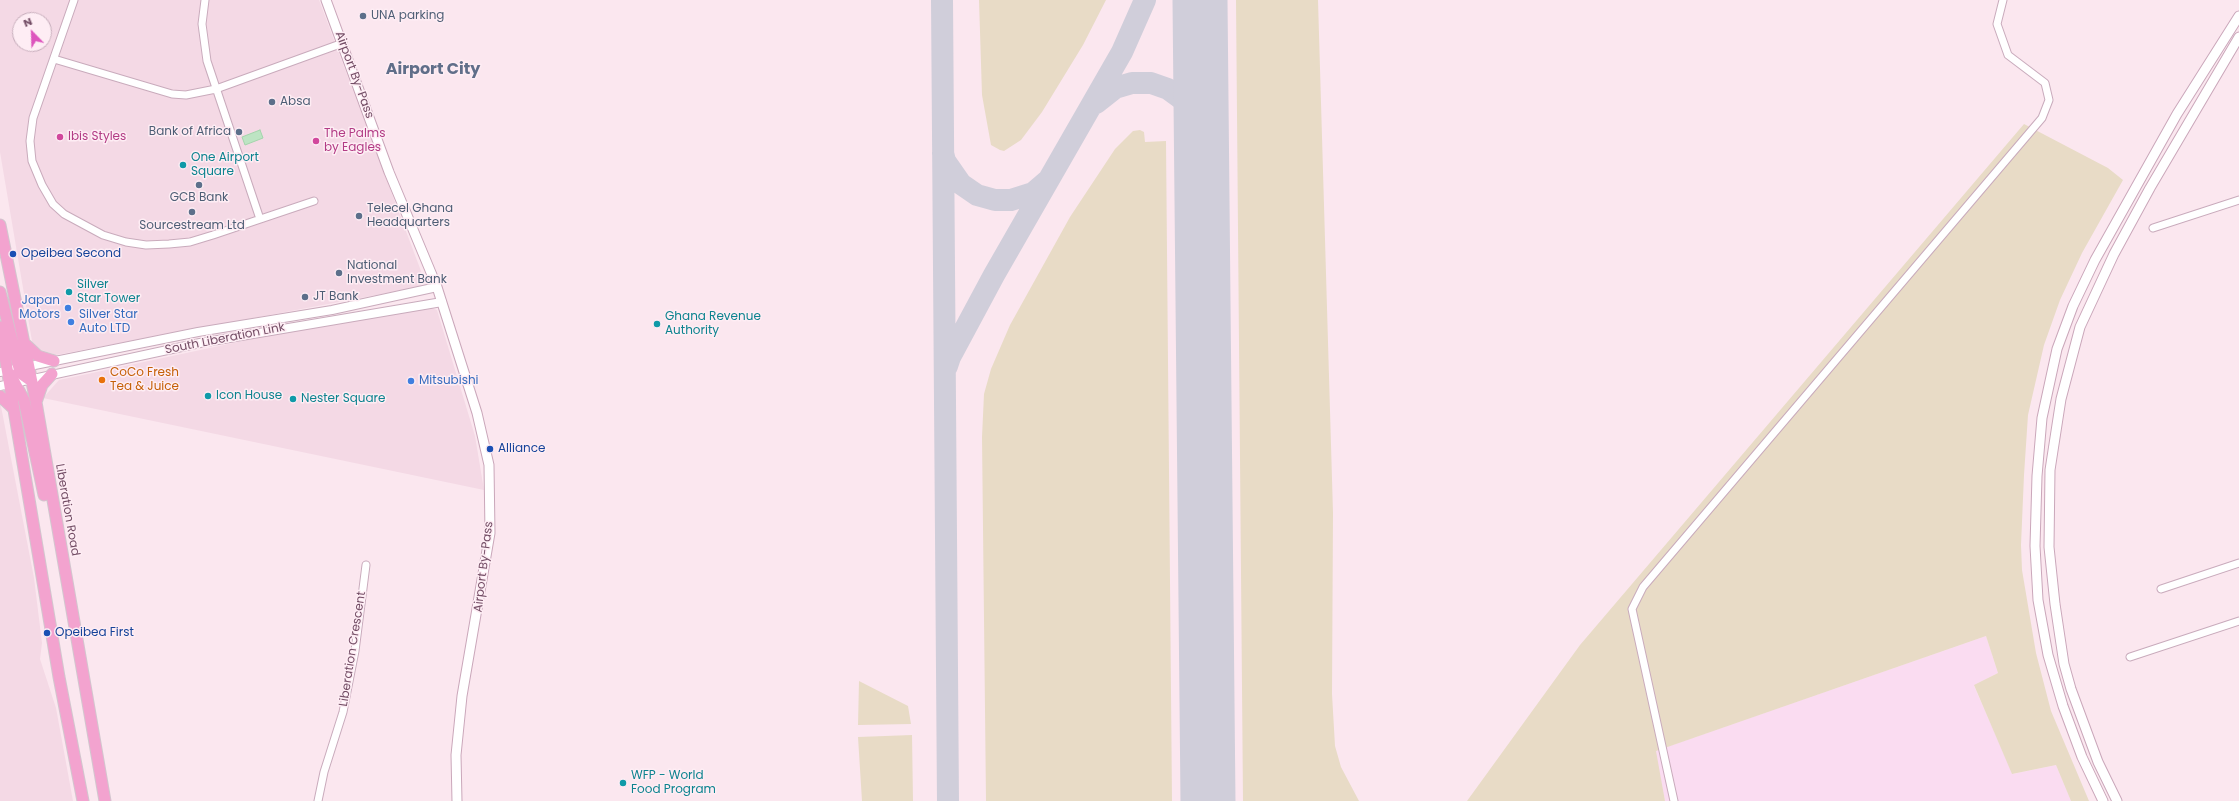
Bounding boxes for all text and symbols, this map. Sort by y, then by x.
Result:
place label: UNA parking [371,9,444,23]
marker: UNA parking [358,11,368,21]
north arrow [12,12,52,52]
text: N [21,13,35,31]
street label: Airport By-Pass [332,29,376,121]
district label: Airport City [386,60,480,80]
place label: Absa [280,95,311,109]
marker: Absa [267,97,277,107]
place label: Bank of Africa [149,125,231,139]
marker: Bank of Africa [234,127,244,137]
place label: The Palms by Eagles [324,127,385,155]
place label: Ibis Styles [68,130,126,144]
marker: Ibis Styles [55,132,65,142]
marker: The Palms by Eagles [311,136,321,146]
place label: One Airport Square [191,151,259,179]
marker: One Airport Square [178,160,188,170]
marker: GCB Bank [194,180,204,190]
place label: GCB Bank [170,191,228,205]
place label: Telecel Ghana Headquarters [367,202,453,230]
marker: Sourcestream Ltd [187,207,197,217]
marker: Telecel Ghana Headquarters [354,211,364,221]
place label: Sourcestream Ltd [139,219,245,233]
place label: Opeibea Second [21,247,121,261]
marker: Opeibea Second [8,249,18,259]
place label: National Investment Bank [347,259,447,287]
marker: National Investment Bank [334,268,344,278]
place label: Silver Star Tower [77,278,140,306]
marker: Silver Star Tower [64,287,74,297]
place label: JT Bank [313,290,358,304]
marker: JT Bank [300,292,310,302]
place label: Japan Motors [19,294,60,322]
marker: Japan Motors [63,303,73,313]
place label: Silver Star Auto LTD [79,308,138,336]
place label: Ghana Revenue Authority [665,310,761,338]
marker: Silver Star Auto LTD [66,317,76,327]
marker: Ghana Revenue Authority [652,319,662,329]
street label: South Liberation Link [164,320,286,358]
place label: CoCo Fresh Tea & Juice [110,366,179,394]
place label: Mitsubishi [419,374,479,388]
marker: CoCo Fresh Tea & Juice [97,375,107,385]
marker: Mitsubishi [406,376,416,386]
place label: Icon House [216,389,282,403]
marker: Icon House [203,391,213,401]
place label: Nester Square [301,392,385,406]
marker: Nester Square [288,394,298,404]
place label: Alliance [498,442,545,456]
marker: Alliance [485,444,495,454]
street label: Liberation Road [52,463,82,557]
street label: Airport By-Pass [471,521,497,613]
street label: Liberation Crescent [337,590,369,708]
place label: Opeibea First [55,626,134,640]
marker: Opeibea First [42,628,52,638]
place label: WFP - World Food Program [631,769,716,797]
marker: WFP - World Food Program [618,778,628,788]

